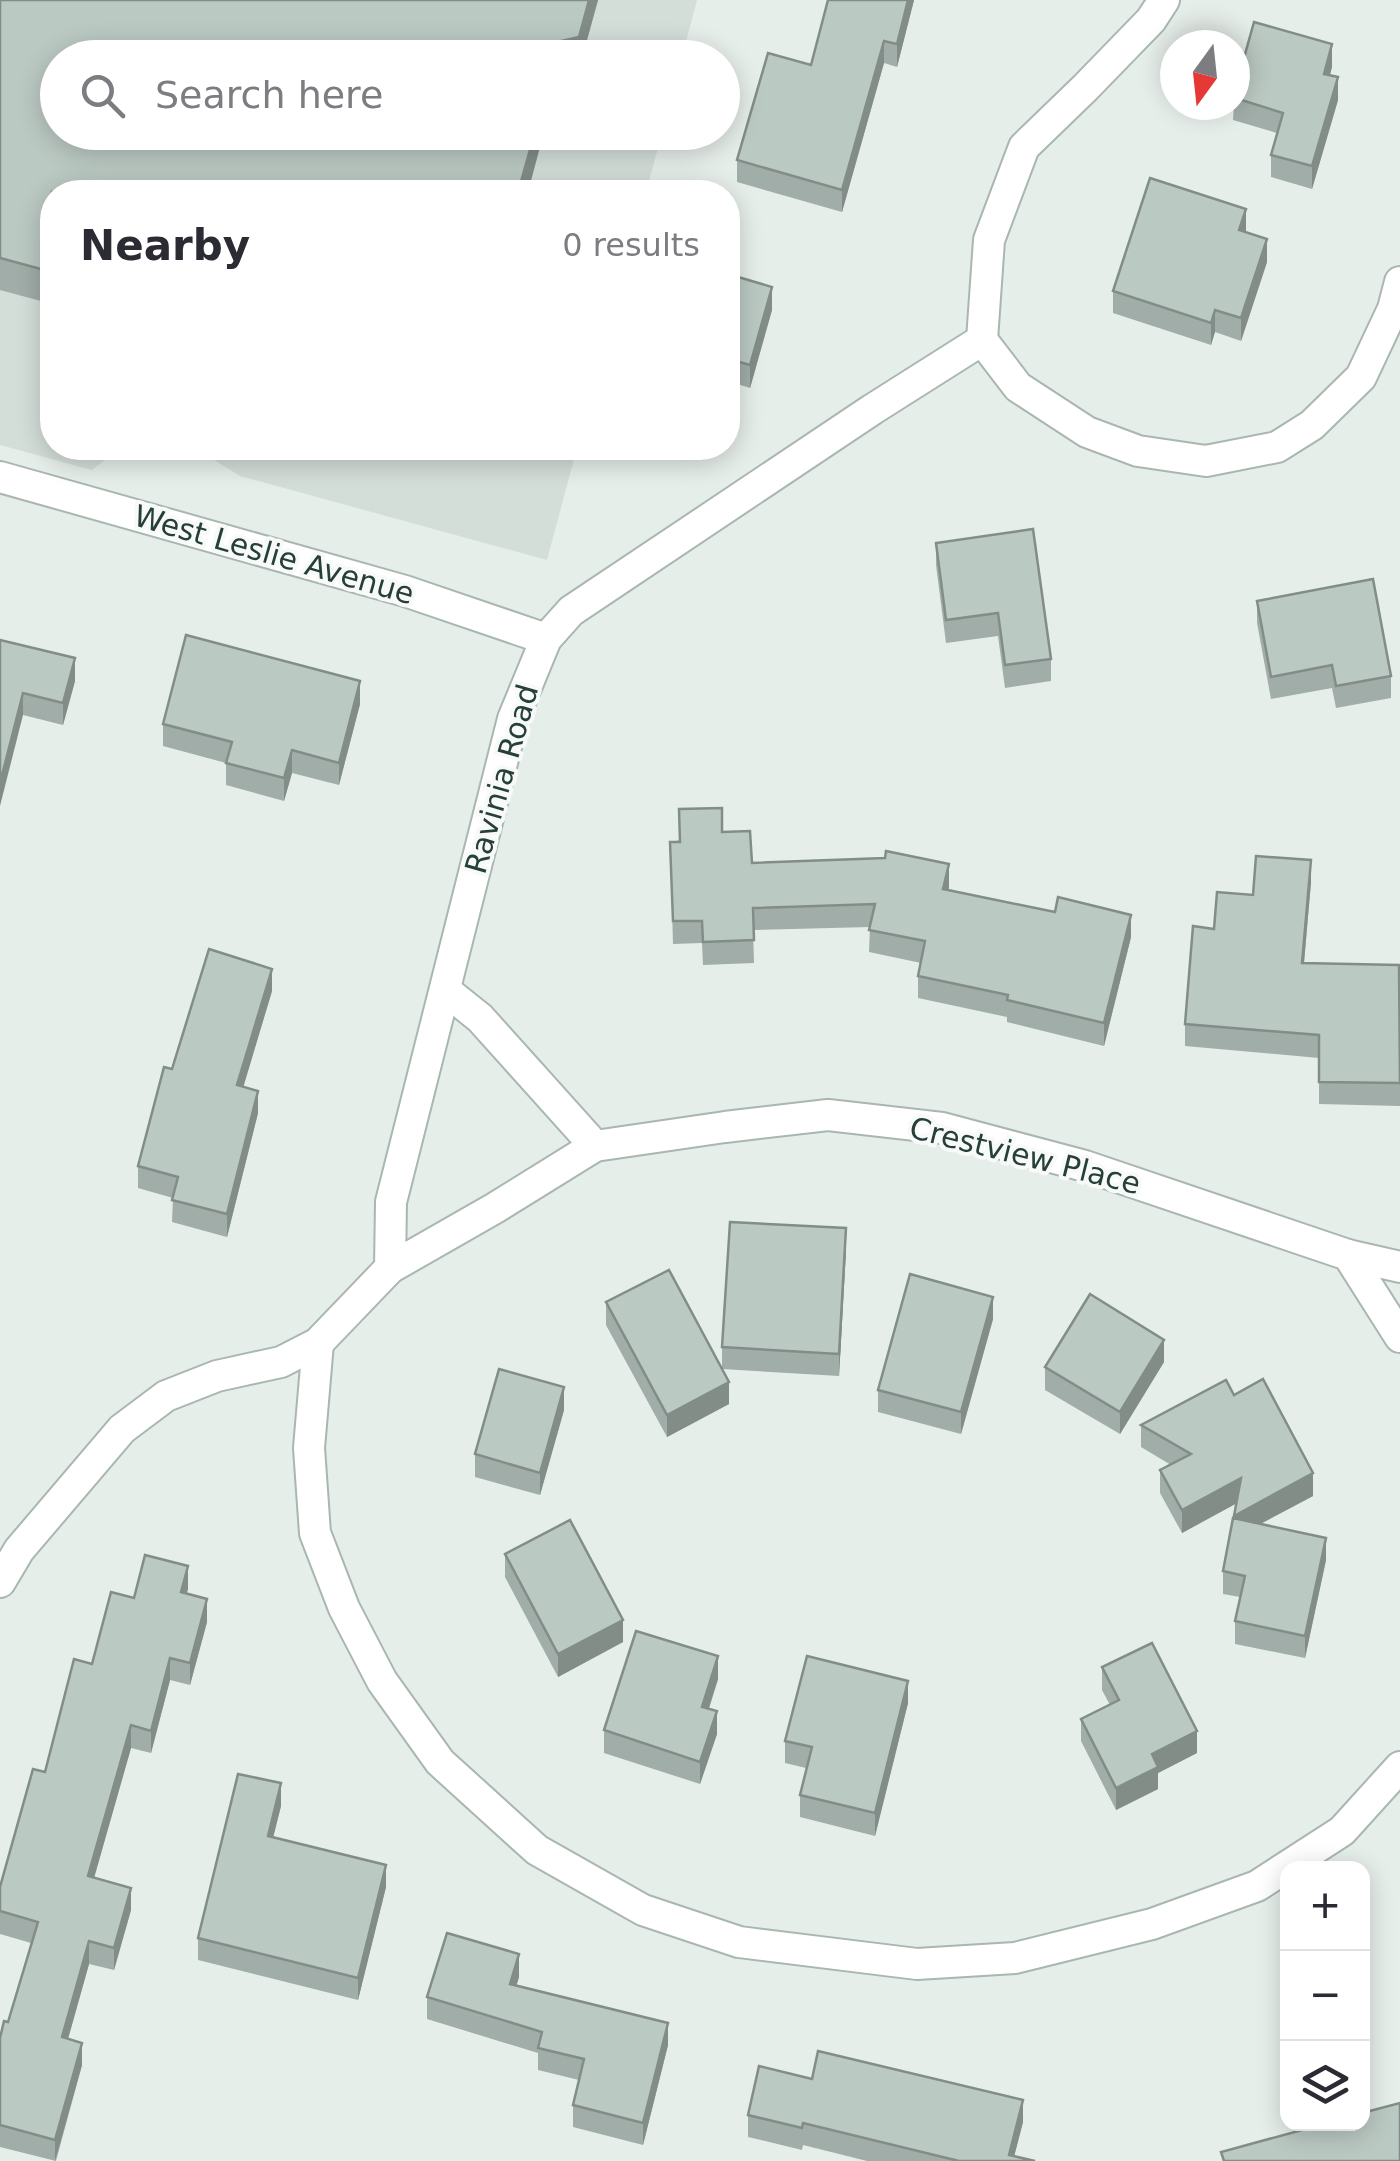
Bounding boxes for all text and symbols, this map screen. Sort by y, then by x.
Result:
north arrow [1160,30,1250,120]
search box [40,40,740,150]
icon: search [75,68,130,123]
text: Search here [155,73,383,117]
text: Nearby [80,221,250,270]
text: 0 results [562,226,700,264]
street label: West Leslie Avenue [130,498,418,611]
street label: Ravinia Road [458,680,545,878]
street label: Crestview Place [906,1110,1144,1201]
map controls [1280,1861,1370,2131]
button: + [1280,1861,1370,1951]
button: − [1280,1951,1370,2041]
button: layers [1280,2041,1370,2131]

